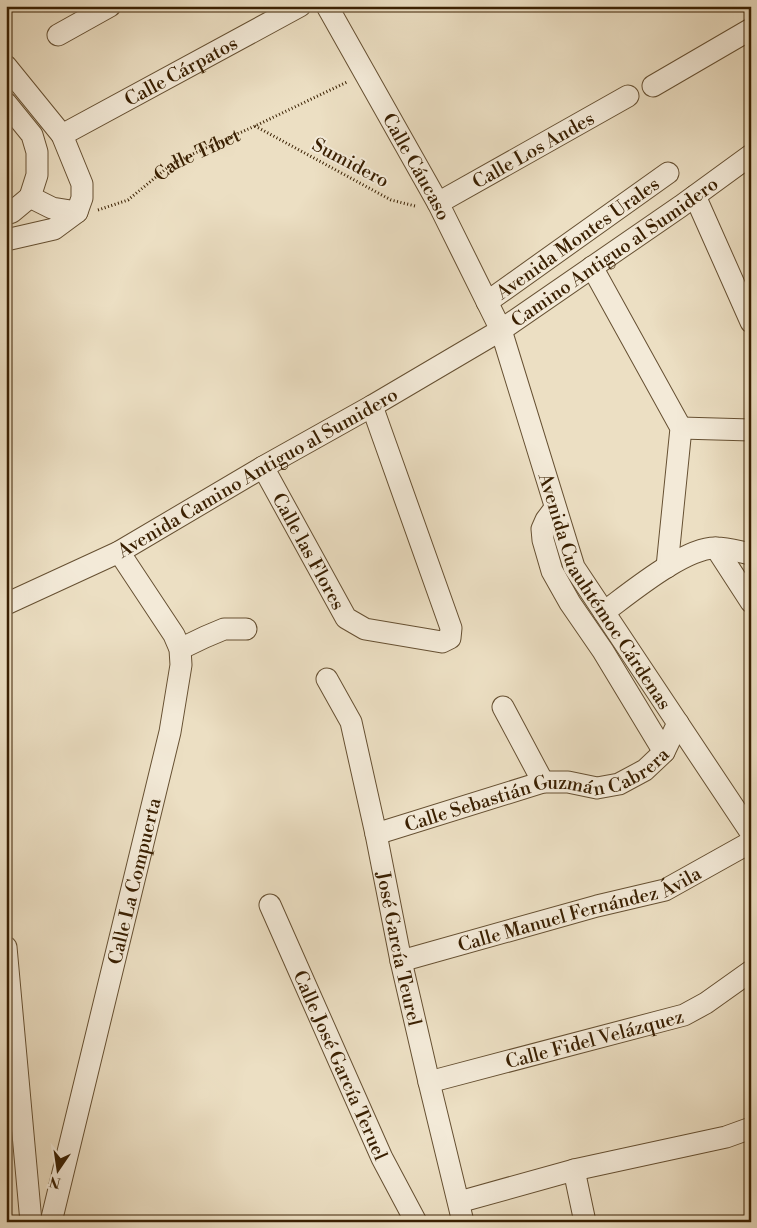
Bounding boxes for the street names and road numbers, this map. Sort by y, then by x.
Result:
street label: Calle Cárpatos [120,31,242,112]
street label: Calle Los Andes [468,107,599,194]
street label: Calle Cáucaso [377,109,456,224]
street label: Calle Tíbet [149,123,244,187]
street label: Sumidero [308,133,393,193]
street label: Avenida Montes Urales [491,172,664,305]
street label: Camino Antiguo al Sumidero [506,172,723,333]
street label: Avenida Camino Antiguo al Sumidero [112,383,402,564]
street label: Avenida Cuauhtémoc Cárdenas [532,469,676,714]
street label: Calle las Flores [267,489,350,614]
street label: Calle Sebastián Guzmán Cabrera [402,742,675,837]
street label: Calle La Compuerta [103,795,167,967]
street label: Calle Manuel Fernández Ávila [455,861,706,957]
street label: José García Teurel [370,869,427,1029]
street label: Calle José García Teruel [287,967,393,1164]
street label: Calle Fidel Velázquez [503,1005,686,1074]

